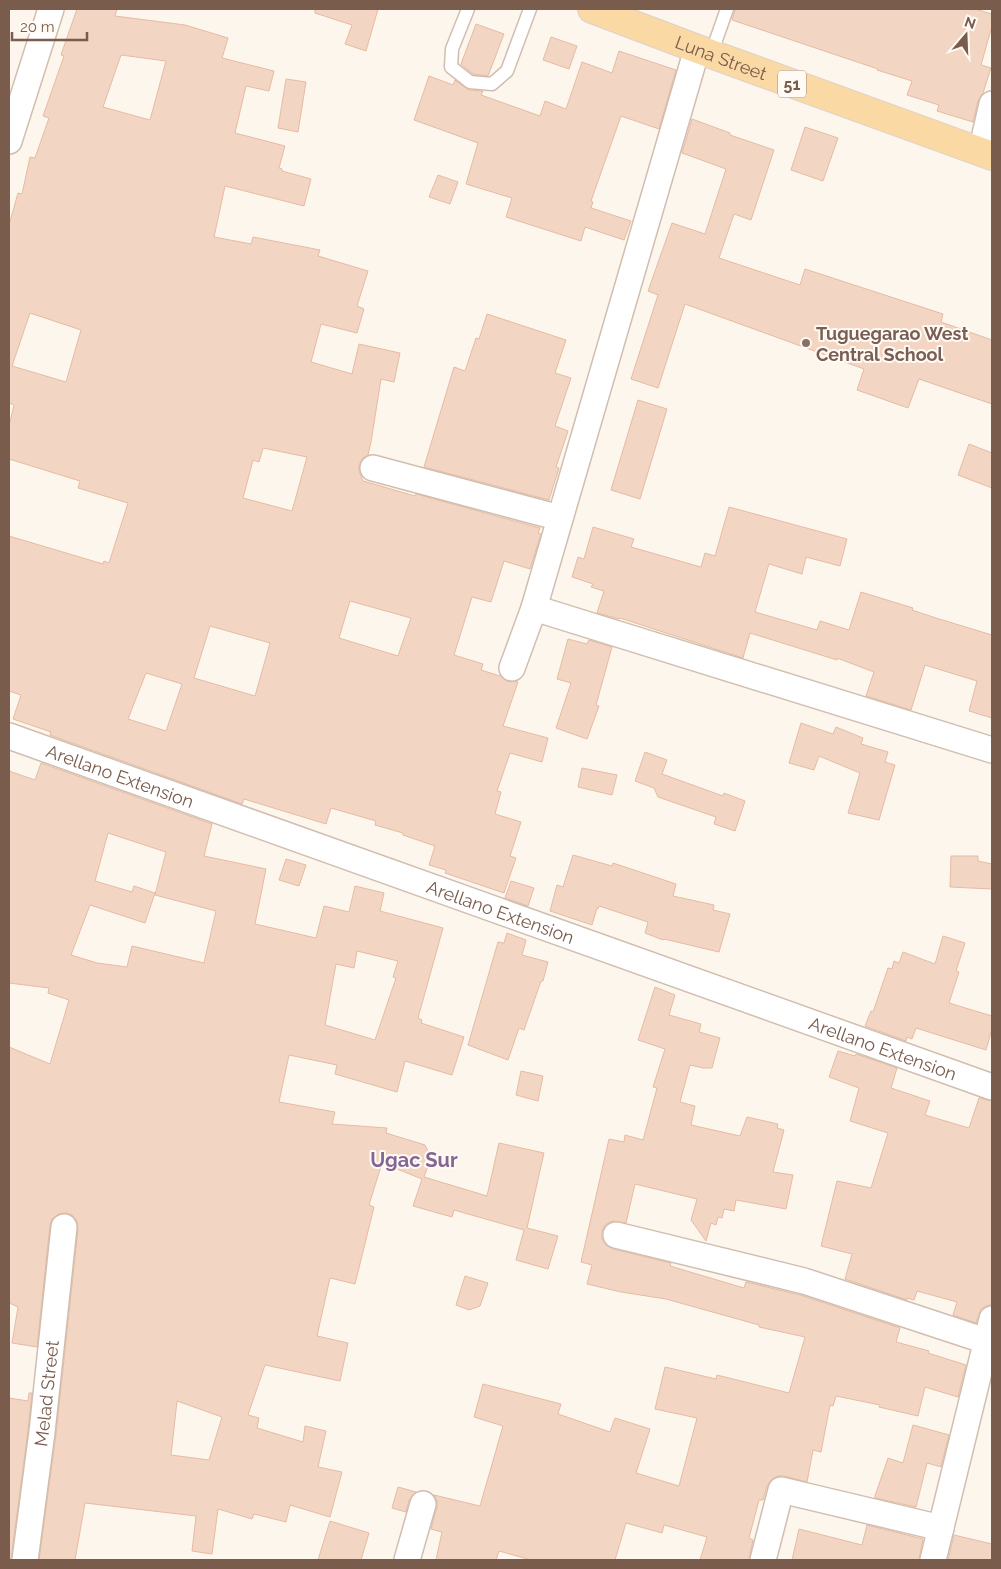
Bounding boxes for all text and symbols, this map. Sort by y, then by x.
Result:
scale bar [12,10,88,42]
north arrow [941,10,991,60]
text: N [963,13,978,32]
text: 20 m [20,18,55,36]
street label: Luna Street [672,31,770,84]
road number: 51 [778,70,806,98]
place label: Tuguegarao West Central School [816,323,968,365]
marker: Tuguegarao West Central School [800,337,812,349]
street label: Arellano Extension [44,740,197,812]
street label: Arellano Extension [424,876,577,947]
street label: Arellano Extension [806,1012,960,1084]
district label: Ugac Sur [370,1148,458,1172]
street label: Melad Street [30,1339,62,1448]

